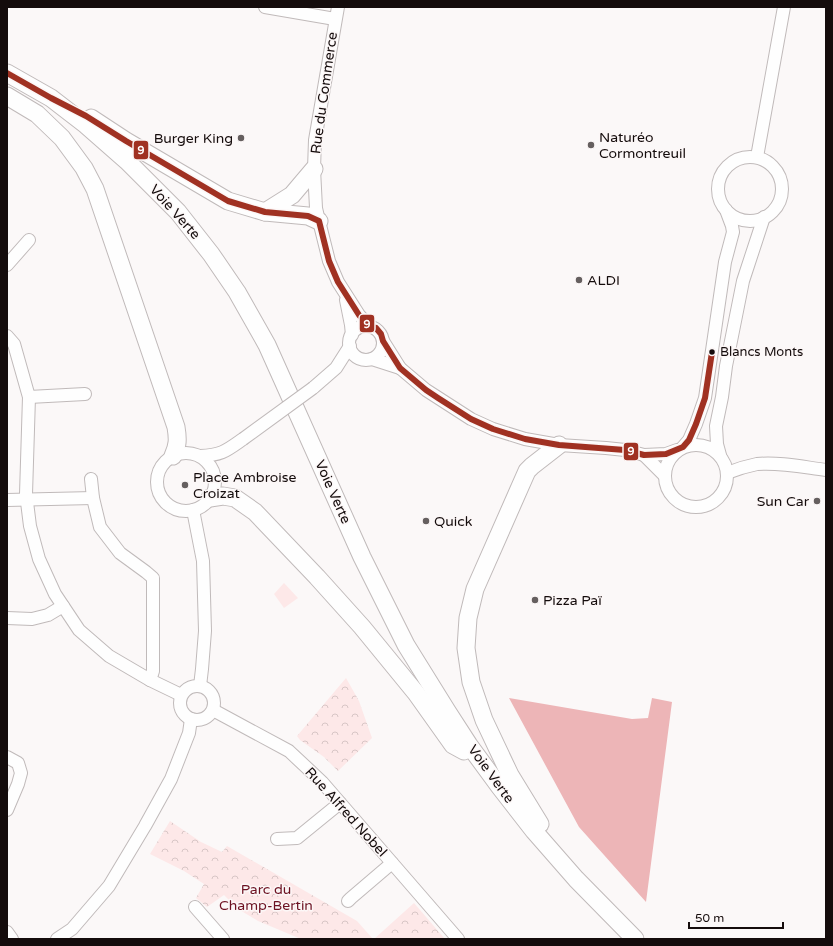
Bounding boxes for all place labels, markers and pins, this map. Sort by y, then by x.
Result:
place label: Naturéo Cormontreuil [599,129,686,162]
place label: Burger King [154,130,233,147]
marker: Burger King [236,133,246,143]
marker: Naturéo Cormontreuil [586,140,596,150]
place label: ALDI [587,272,620,289]
marker: ALDI [574,275,584,285]
place label: Blancs Monts [720,344,803,360]
marker: Blancs Monts [707,347,717,357]
place label: Place Ambroise Croizat [193,469,297,502]
marker: Place Ambroise Croizat [180,480,190,490]
place label: Sun Car [757,493,810,510]
marker: Sun Car [812,496,822,506]
place label: Quick [434,513,473,530]
marker: Quick [421,516,431,526]
place label: Pizza Paï [543,592,602,609]
marker: Pizza Paï [530,595,540,605]

